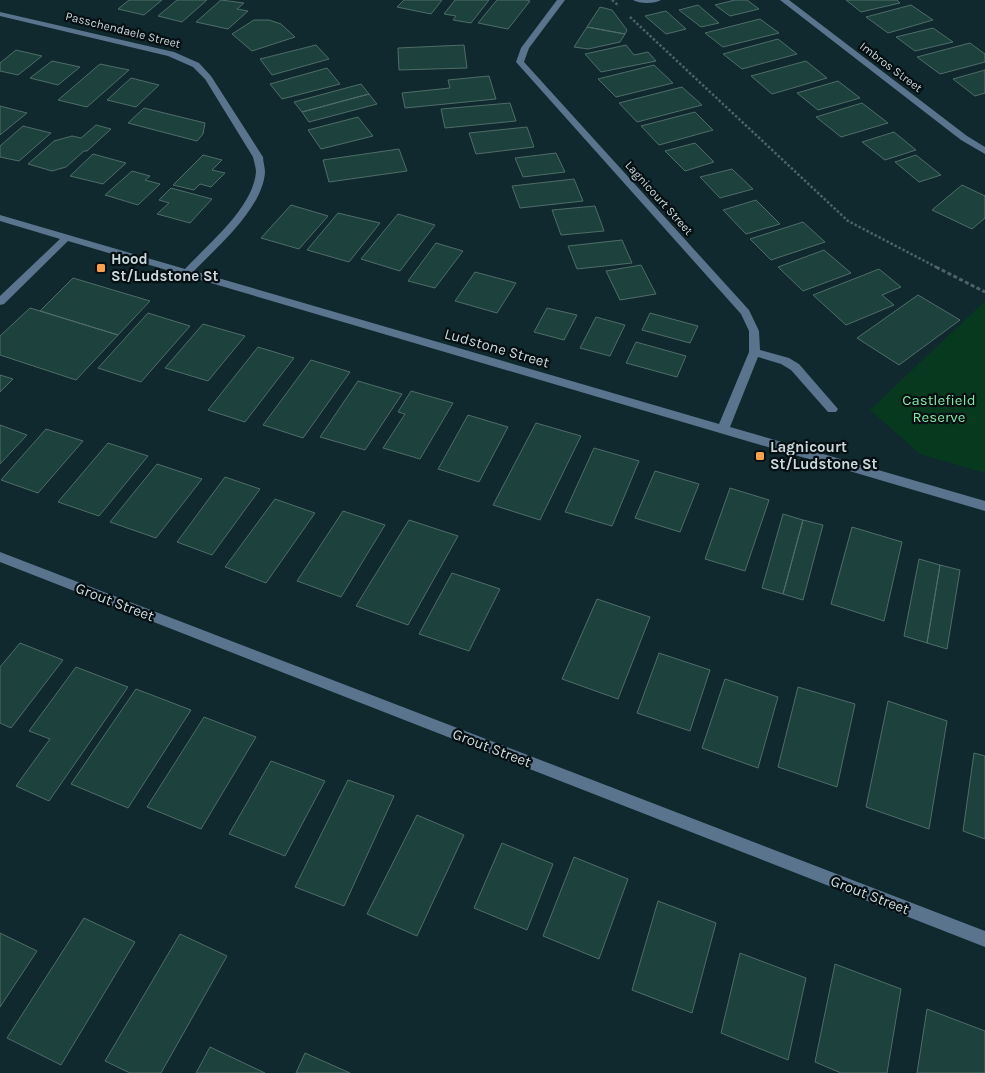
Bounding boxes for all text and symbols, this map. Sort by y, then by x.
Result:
street label: Passchendaele Street [64,9,182,51]
street label: Imbros Street [857,39,925,95]
street label: Lagnicourt Street [622,158,696,238]
place label: Hood St/Ludstone St [111,250,219,285]
marker: Hood St/Ludstone St [95,262,107,274]
street label: Ludstone Street [443,324,552,372]
park label: Castlefield Reserve [902,391,976,426]
place label: Lagnicourt St/Ludstone St [770,438,878,473]
marker: Lagnicourt St/Ludstone St [754,450,766,462]
street label: Grout Street [73,579,157,625]
street label: Grout Street [450,725,534,771]
street label: Grout Street [828,872,912,918]

